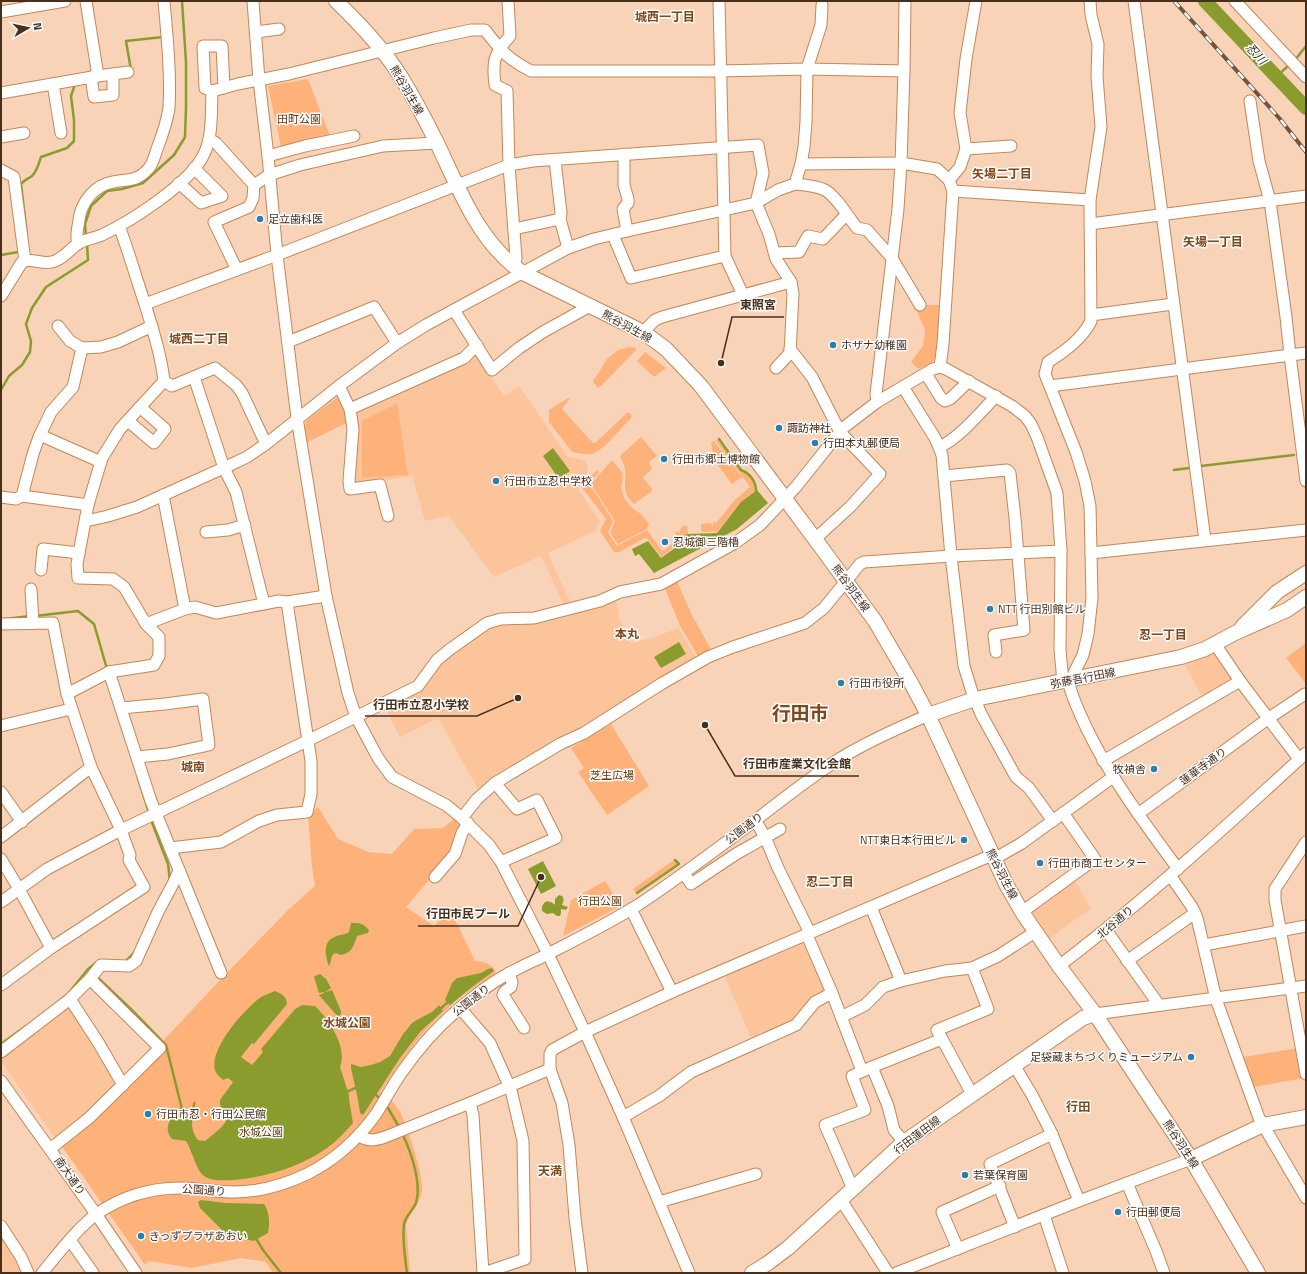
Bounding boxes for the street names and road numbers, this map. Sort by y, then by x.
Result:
street label: 熊谷羽生線 [386,62,428,118]
street label: 熊谷羽生線 [599,306,655,346]
street label: 熊谷羽生線 [828,561,874,615]
street label: 弥藤吾行田線 [1049,664,1117,692]
street label: 蓮華寺通り [1176,743,1230,789]
street label: 公園通り [722,808,766,848]
street label: 熊谷羽生線 [982,846,1022,902]
street label: 北谷通り [1093,902,1137,942]
street label: 公園通り [449,980,493,1020]
street label: 行田蓮田線 [890,1112,944,1158]
street label: 熊谷羽生線 [1159,1117,1203,1171]
street label: 南大通り [51,1153,89,1199]
street label: 公園通り [181,1180,227,1200]

